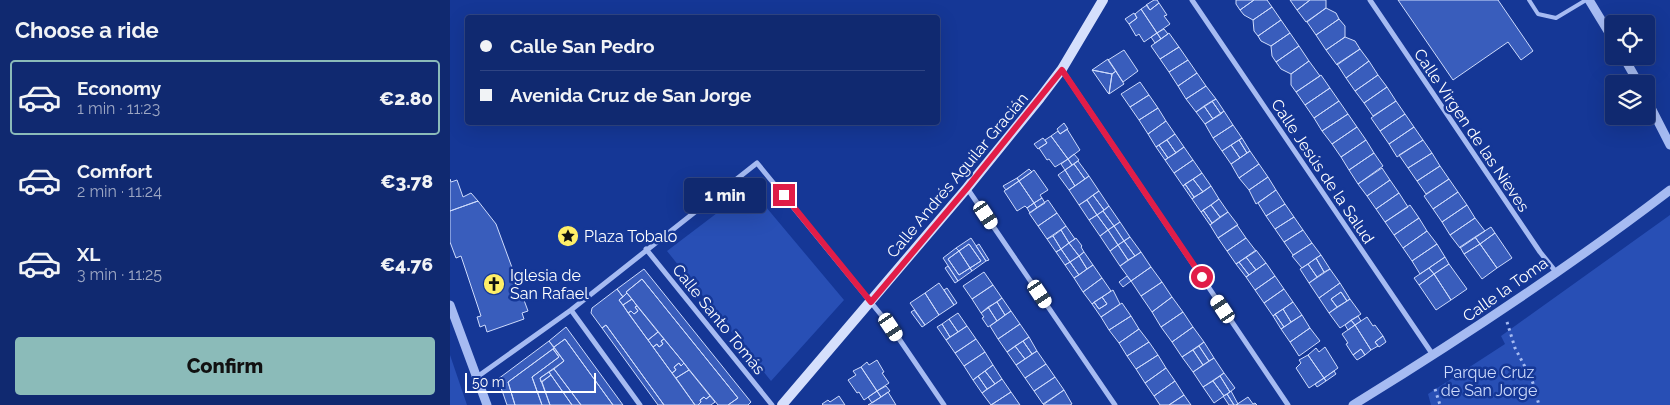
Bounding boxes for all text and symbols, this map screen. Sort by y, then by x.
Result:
map controls [1605,15,1655,125]
button: locate [1605,15,1655,65]
text: Choose a ride [15,17,159,43]
text: Calle San Pedro [510,35,654,57]
street label: Calle Virgen de las Nieves [1410,45,1533,216]
icon: car [17,75,62,120]
button: layers [1605,75,1655,125]
text: Economy [77,77,161,99]
text: Avenida Cruz de San Jorge [510,84,751,106]
text: €2.80 [379,87,433,109]
street label: Calle Andrés Aguilar Gracián [883,89,1032,262]
street label: Calle Jesús de la Salud [1267,95,1378,247]
text: 1 min · 11:23 [77,99,160,118]
icon: car [17,158,62,203]
text: Comfort [77,160,152,182]
text: €3.78 [380,170,433,192]
callout: 1 min [684,178,766,212]
text: 2 min · 11:24 [77,182,162,201]
route end [773,184,795,206]
text: 1 min [704,186,746,205]
car [971,198,1000,232]
place icon: Plaza Tobalo [556,224,580,248]
place label: Plaza Tobalo [584,227,677,246]
icon: car [17,241,62,286]
text: XL [77,243,100,265]
text: €4.76 [380,253,433,275]
street label: Calle la Toma [1459,253,1551,326]
street label: Calle Santo Tomás [668,260,769,379]
text: 3 min · 11:25 [77,265,162,284]
place label: Iglesia de San Rafael [510,266,589,303]
route start [1191,266,1213,288]
church icon: Iglesia de San Rafael [482,272,506,296]
car [1025,277,1054,311]
car [1208,292,1237,326]
car [876,310,905,344]
button: Confirm [15,337,435,395]
park label: Parque Cruz de San Jorge [1441,363,1537,400]
scale bar [465,370,596,393]
text: 50 m [472,374,505,390]

